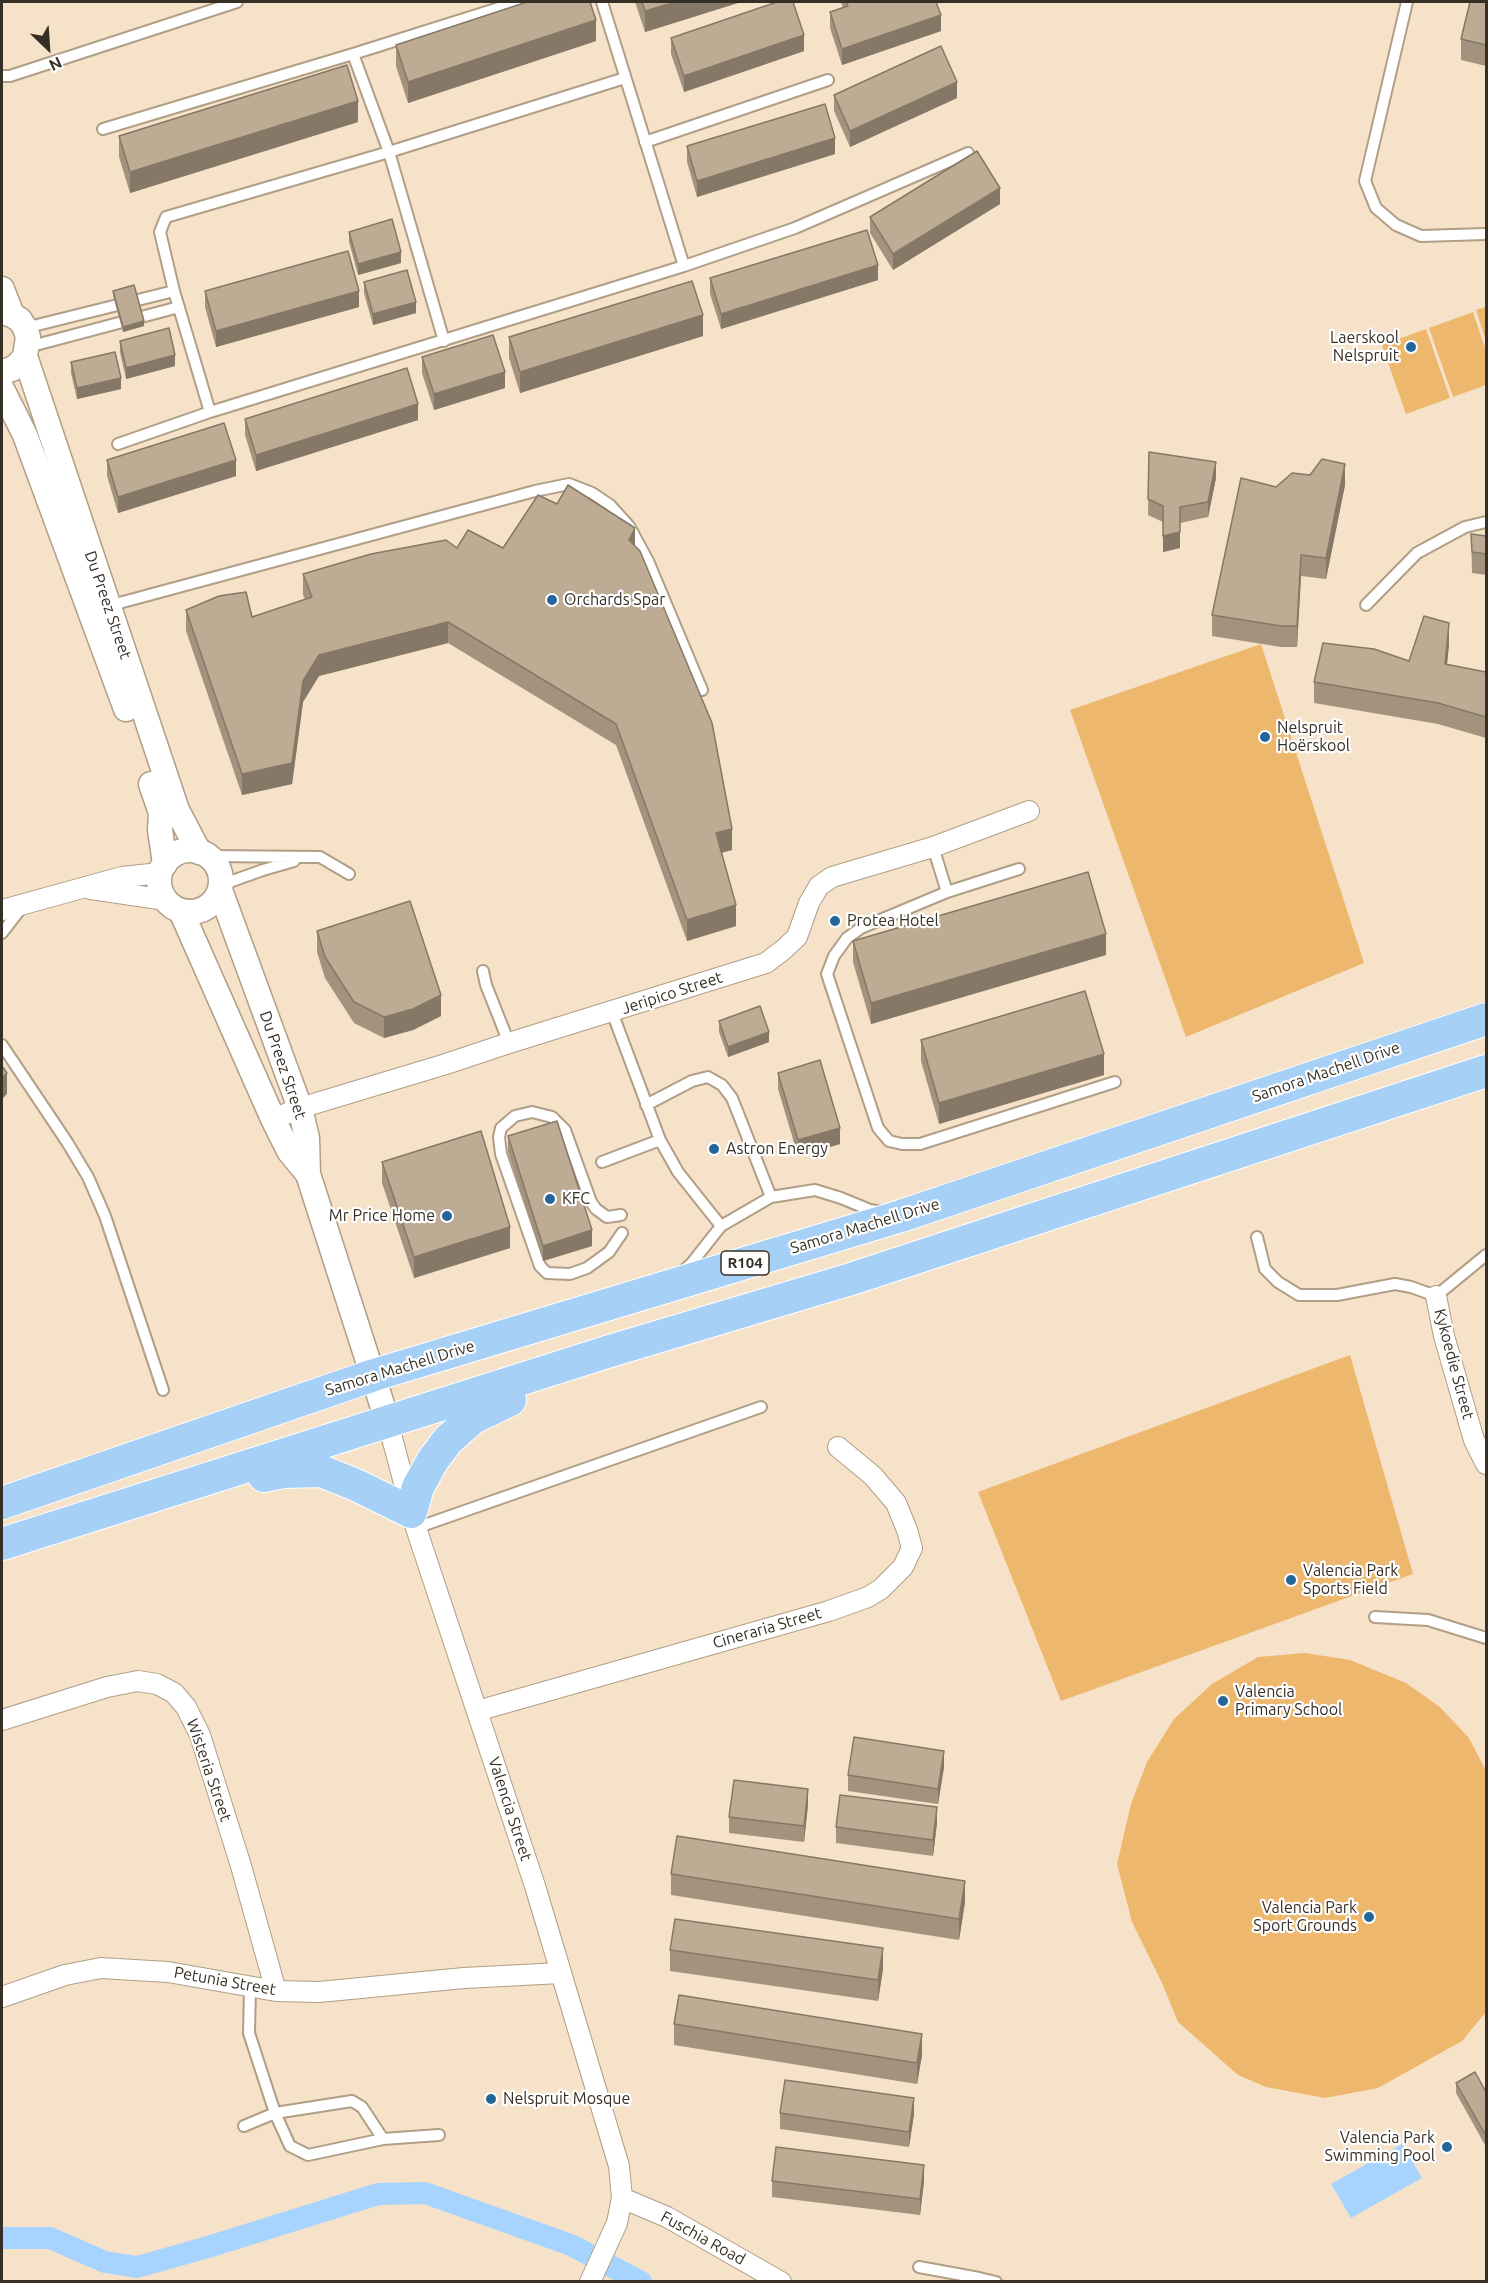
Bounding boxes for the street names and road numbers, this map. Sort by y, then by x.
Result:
street label: Du Preez Street [81,548,135,662]
street label: Jeripico Street [619,968,725,1018]
street label: Du Preez Street [256,1008,310,1122]
street label: Samora Machell Drive [1250,1038,1402,1106]
street label: Samora Machell Drive [788,1194,942,1258]
road number: R104 [721,1251,769,1275]
street label: Kykoedie Street [1430,1307,1478,1421]
street label: Samora Machell Drive [323,1336,477,1400]
street label: Cineraria Street [710,1603,824,1653]
street label: Wisteria Street [182,1716,236,1824]
street label: Valencia Street [484,1755,536,1863]
street label: Petunia Street [173,1963,277,1999]
street label: Fuschia Road [657,2207,749,2269]

